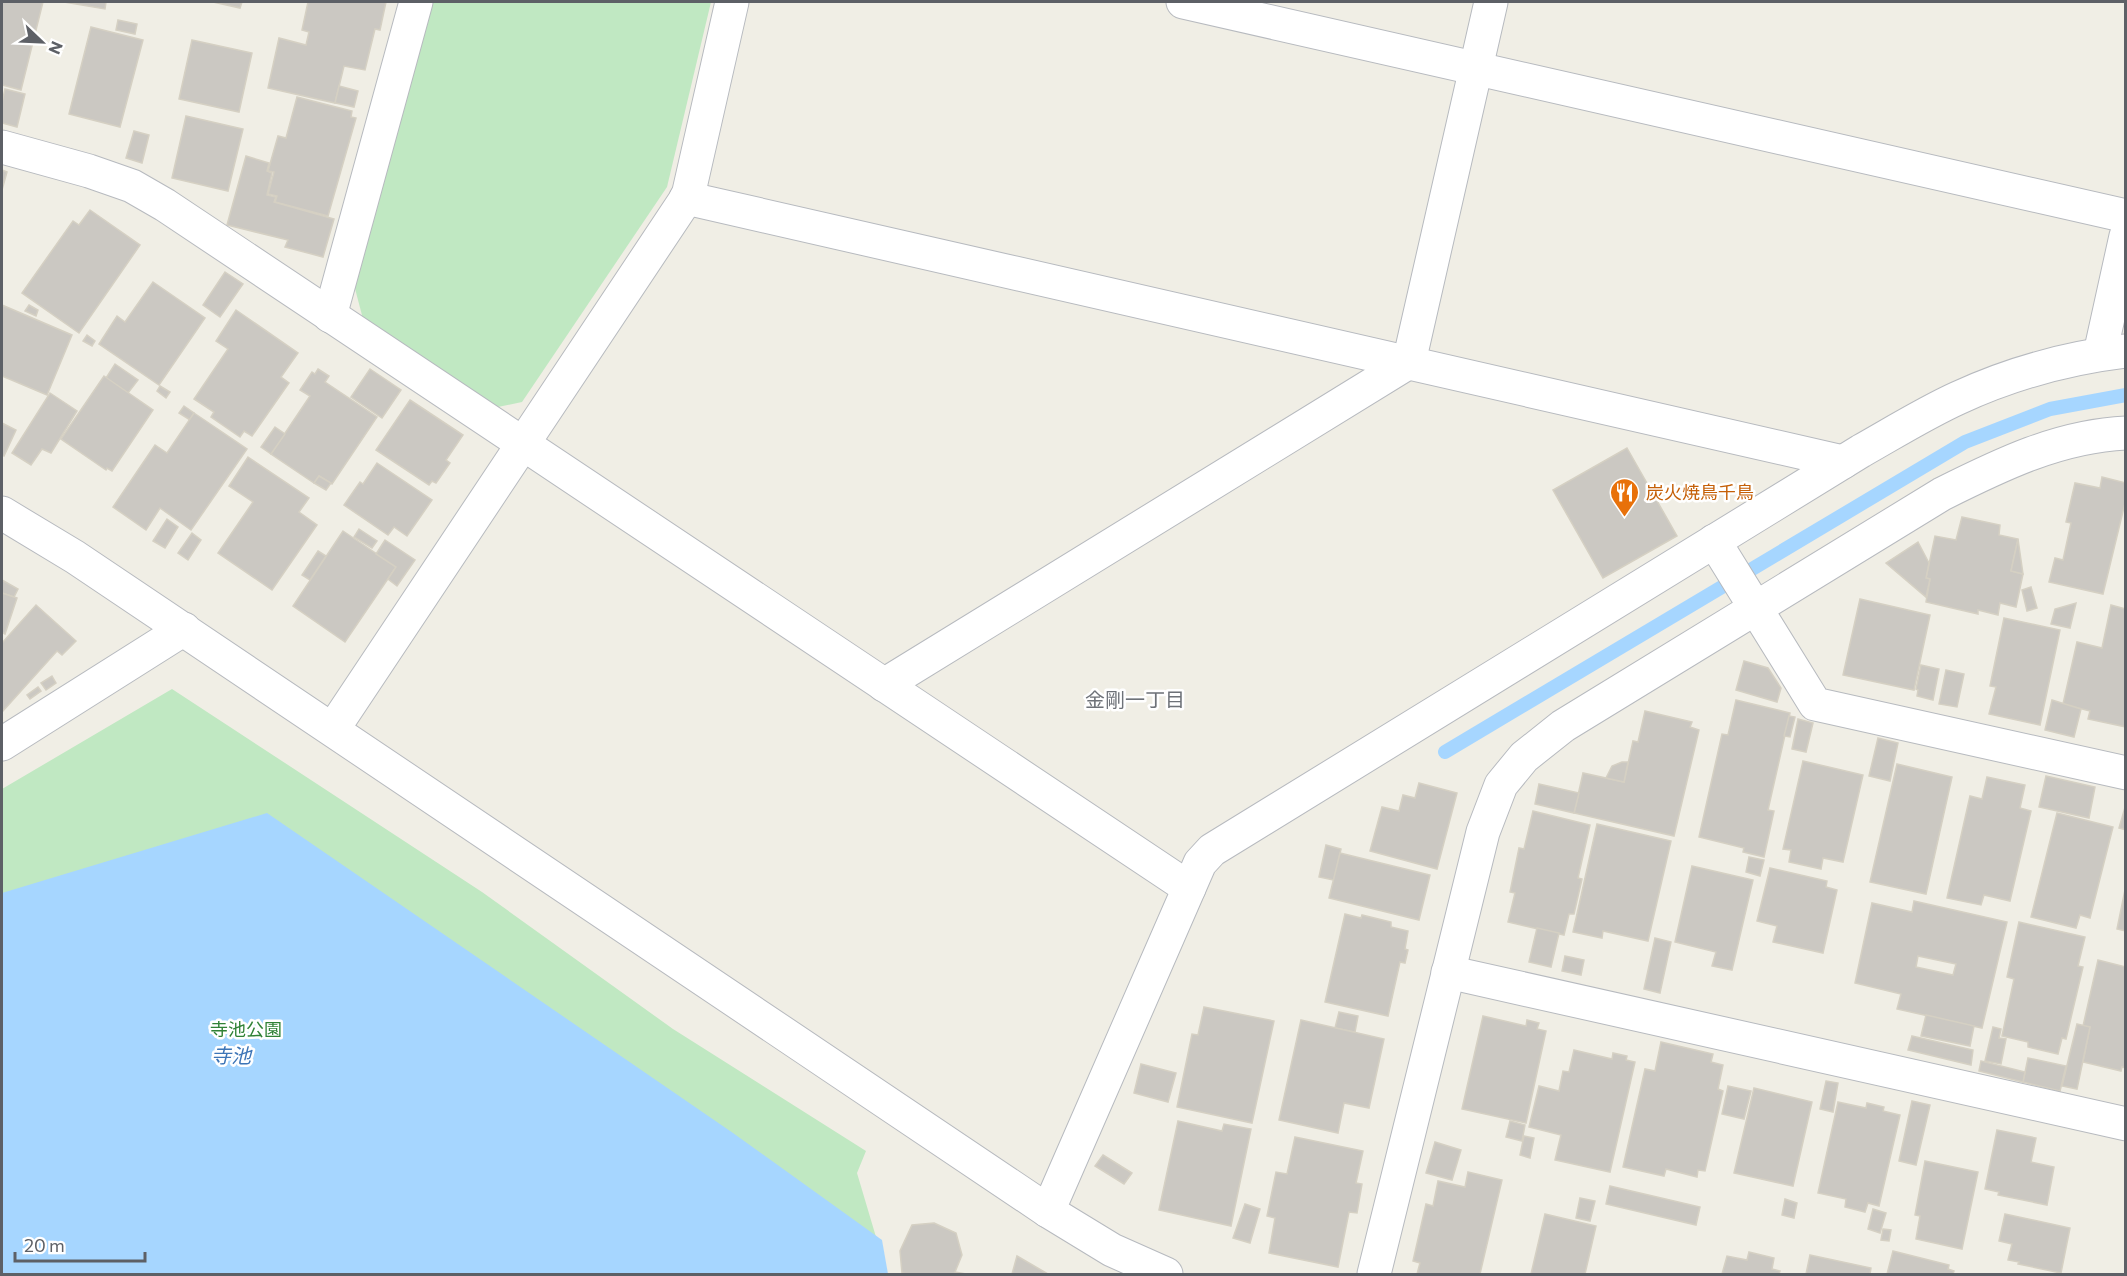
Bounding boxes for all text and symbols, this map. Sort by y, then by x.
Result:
north arrow [12,12,72,72]
text: N [45,39,67,57]
restaurant icon: 炭火焼鳥千鳥 [1609,476,1641,518]
place label: 炭火焼鳥千鳥 [1646,481,1754,503]
district label: 金剛一丁目 [1085,687,1185,711]
park label: 寺池公園 [210,1018,282,1040]
water label: 寺池 [211,1043,253,1067]
scale bar [15,1225,146,1263]
text: 20 m [24,1234,65,1256]

